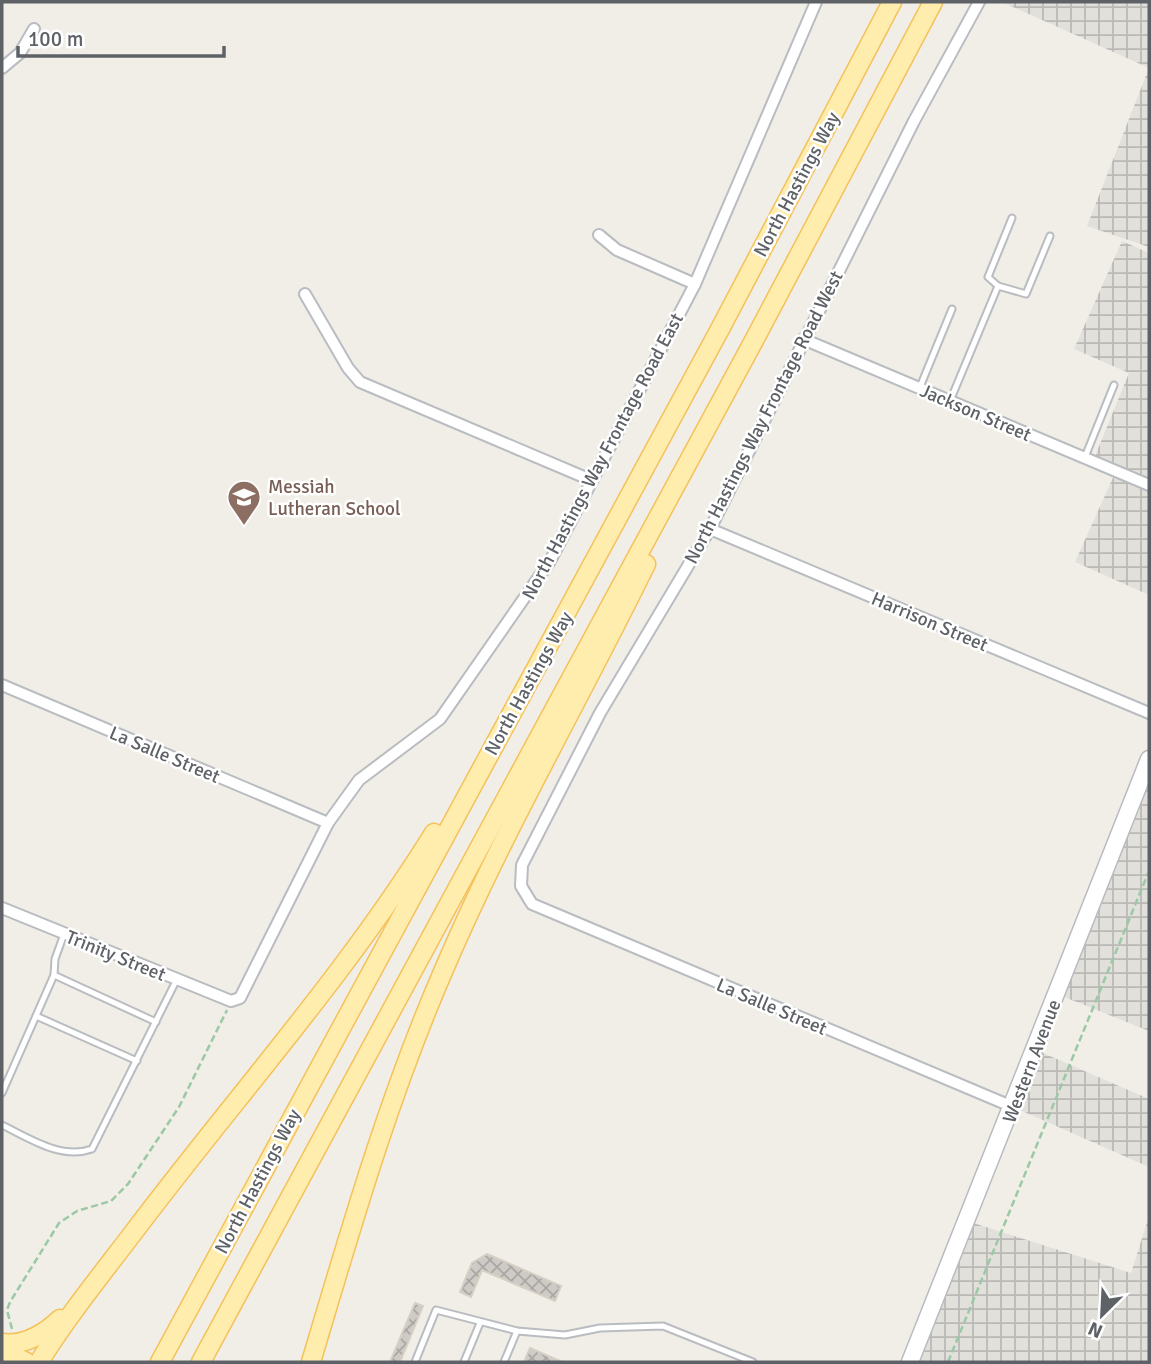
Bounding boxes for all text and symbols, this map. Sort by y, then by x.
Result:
scale bar [18,14,224,58]
text: 100 m [28,26,83,52]
street label: North Hastings Way [749,108,845,261]
street label: North Hastings Way Frontage Road West [679,267,849,568]
street label: North Hastings Way Frontage Road East [517,309,689,604]
street label: Jackson Street [916,379,1035,447]
place label: Messiah Lutheran School [268,475,401,521]
school or university icon: Messiah Lutheran School [225,478,263,527]
street label: Harrison Street [868,587,992,657]
street label: North Hastings Way [479,607,578,760]
street label: La Salle Street [106,721,224,789]
street label: Trinity Street [62,925,169,987]
street label: La Salle Street [713,973,831,1041]
street label: Western Avenue [997,996,1066,1126]
street label: North Hastings Way [210,1105,306,1258]
north arrow [1067,1280,1137,1350]
text: N [1085,1316,1106,1343]

